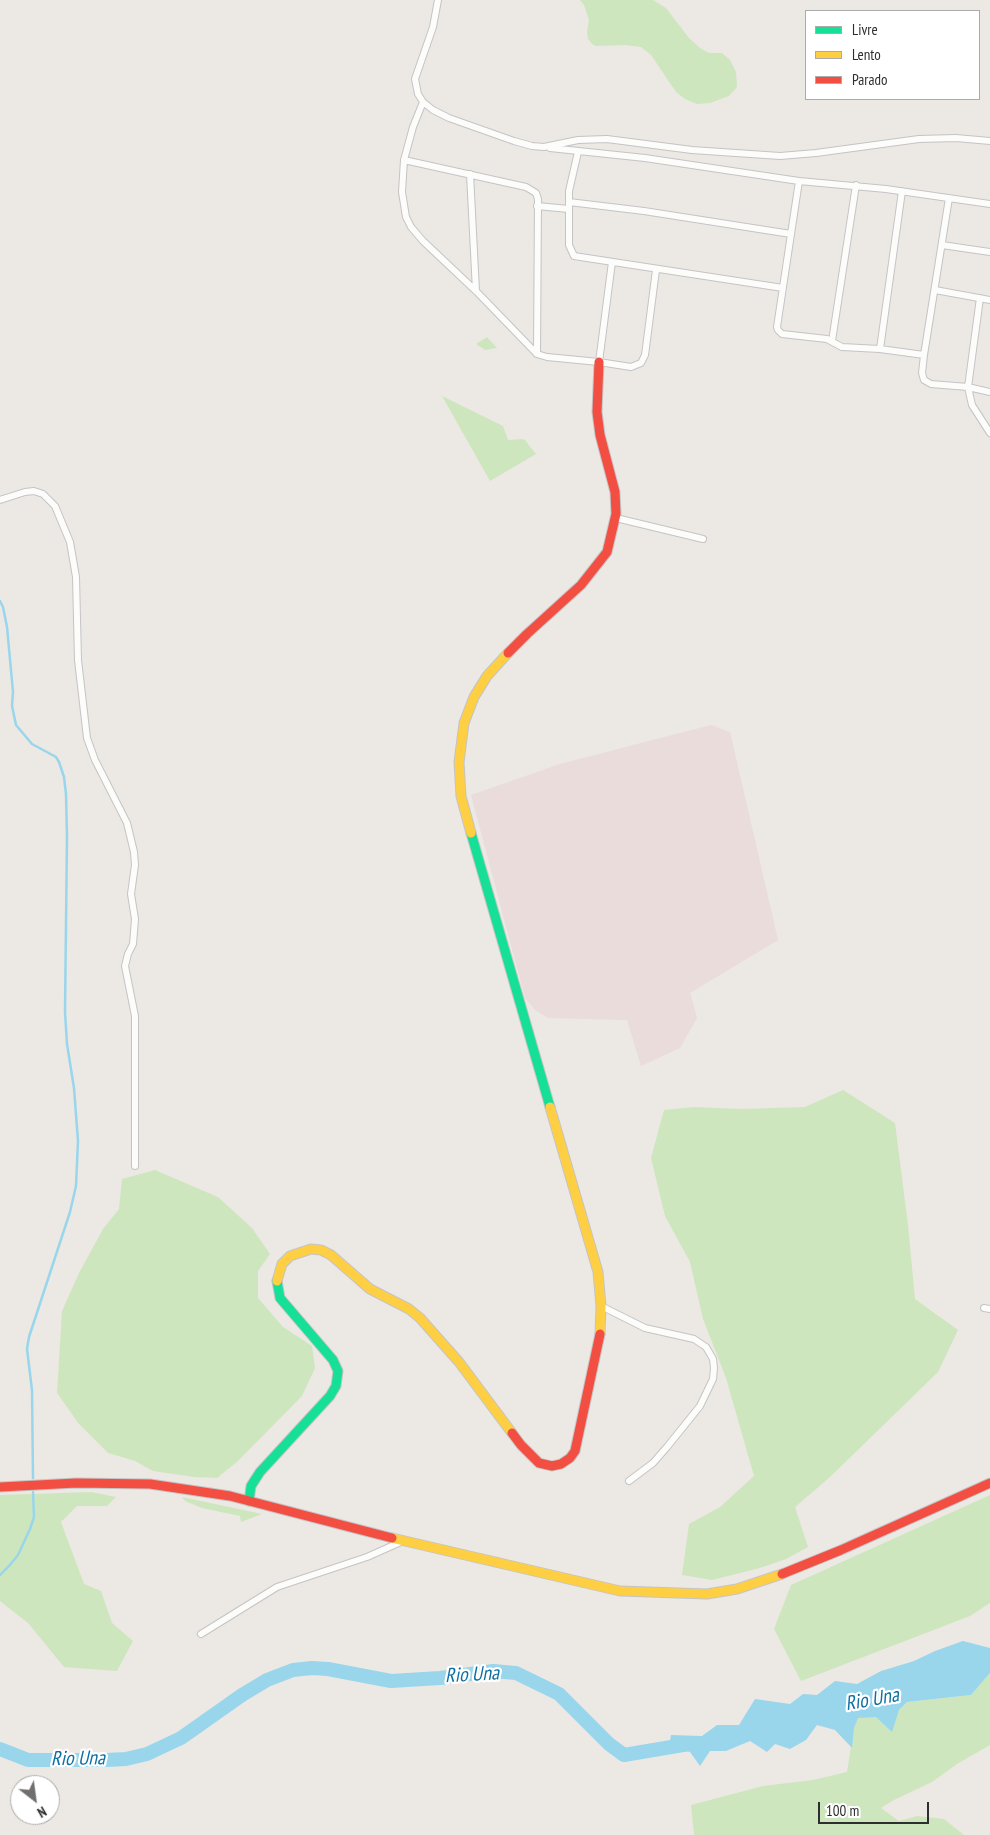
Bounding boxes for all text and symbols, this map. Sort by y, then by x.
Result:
legend [805,10,980,100]
text: Livre [852,20,878,39]
text: Lento [852,45,881,64]
text: Parado [852,70,887,89]
water label: Rio Una [444,1662,500,1688]
water label: Rio Una [843,1683,901,1717]
water label: Rio Una [51,1747,105,1771]
north arrow [10,1775,60,1825]
scale bar [820,1792,931,1824]
text: 100 m [826,1801,859,1820]
text: N [34,1802,50,1822]

